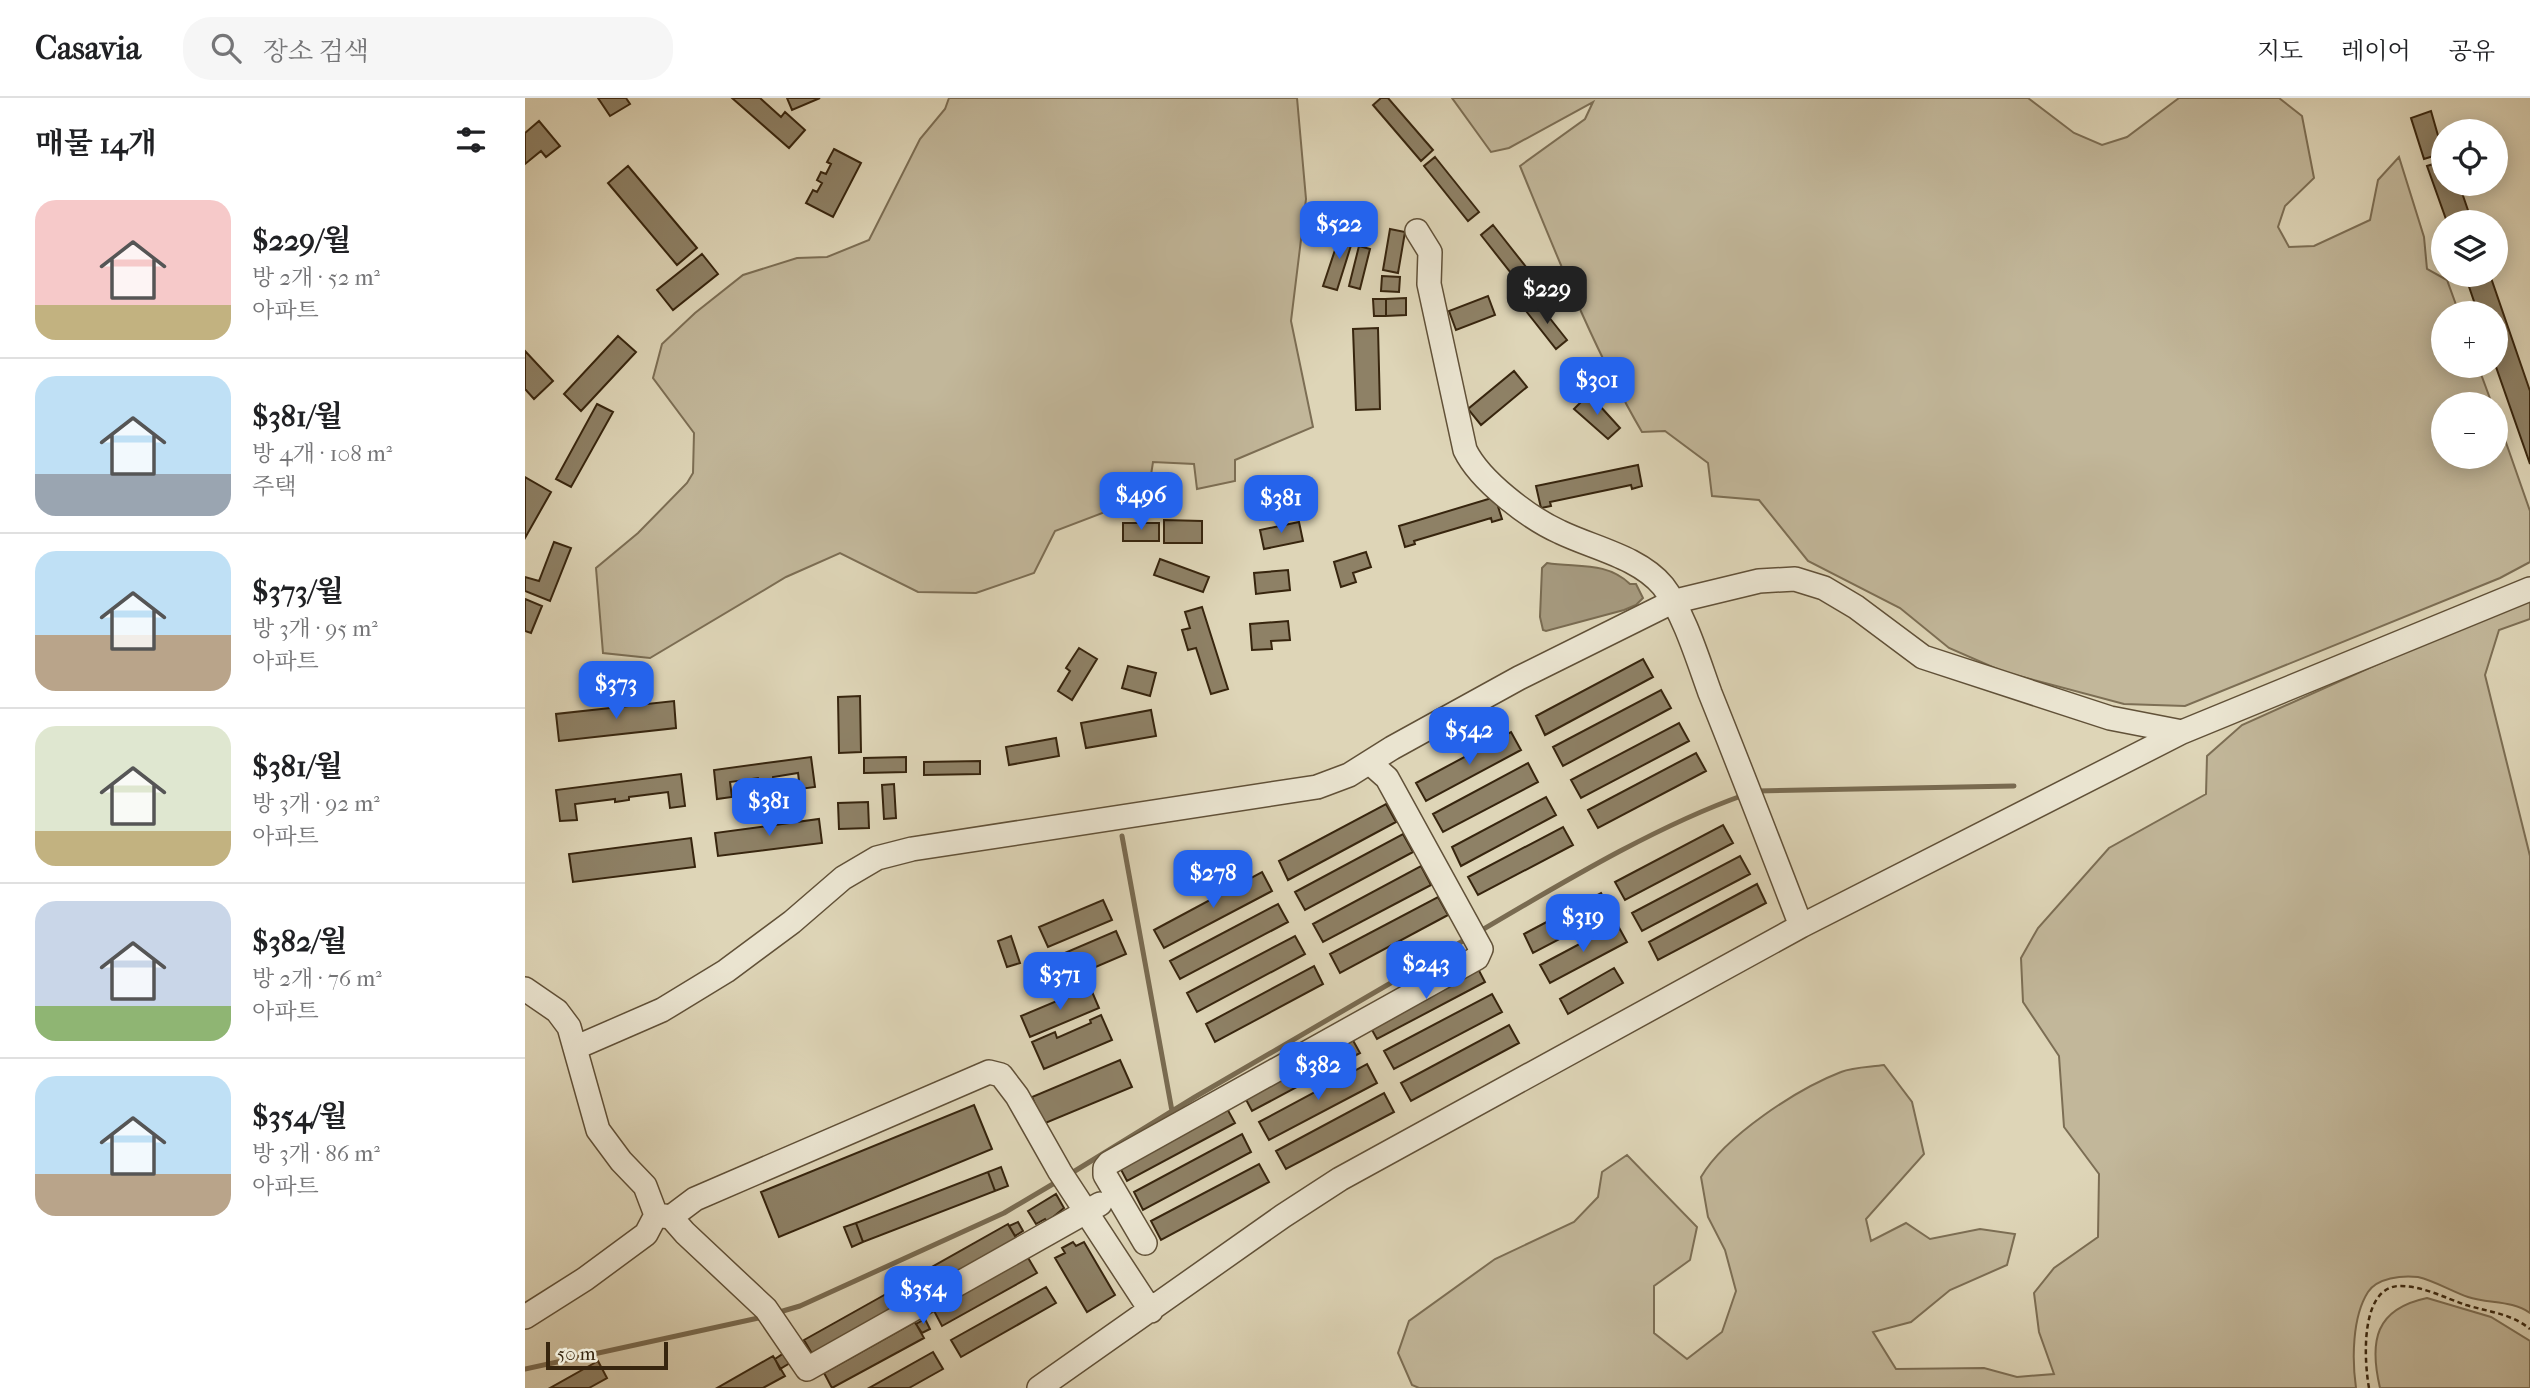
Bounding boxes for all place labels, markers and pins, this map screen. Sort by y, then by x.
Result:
pin: $522 [1298,202,1380,261]
pin: $229 [1506,266,1588,326]
pin: $301 [1556,358,1638,417]
pin: $496 [1100,472,1182,532]
pin: $381 [1240,476,1322,535]
pin: $373 [575,662,657,721]
pin: $542 [1428,708,1510,767]
pin: $381 [728,778,810,838]
pin: $278 [1172,850,1254,910]
pin: $319 [1542,894,1624,954]
pin: $243 [1385,942,1467,1001]
pin: $371 [1019,953,1101,1012]
pin: $382 [1277,1042,1359,1102]
pin: $354 [882,1266,964,1326]

